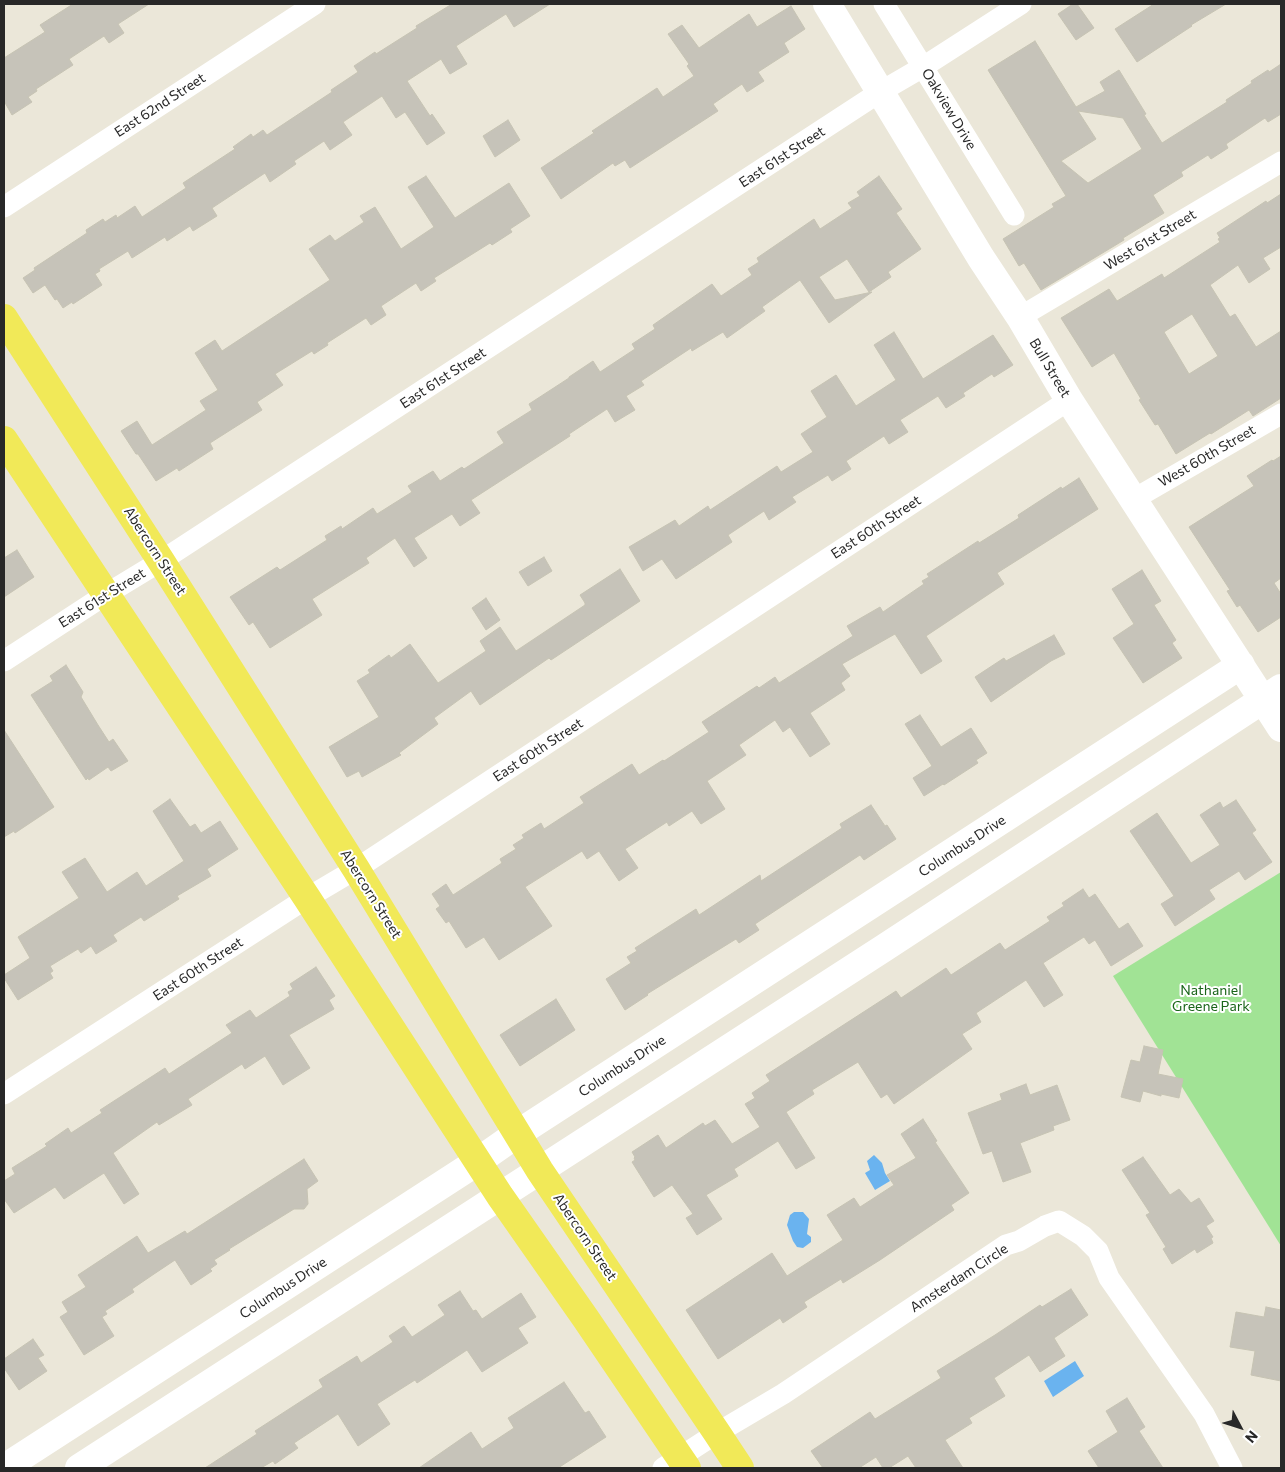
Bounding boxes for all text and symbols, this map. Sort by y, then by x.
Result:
street label: Oakview Drive [918,65,980,153]
street label: East 62nd Street [111,69,209,141]
street label: East 61st Street [736,123,828,191]
street label: West 61st Street [1101,206,1199,274]
street label: Bull Street [1026,335,1074,401]
street label: East 61st Street [397,344,489,412]
street label: West 60th Street [1156,421,1258,491]
street label: East 60th Street [828,492,924,562]
street label: Abercorn Street [120,504,190,598]
street label: East 61st Street [55,565,149,631]
street label: East 60th Street [490,715,586,785]
street label: Columbus Drive [915,812,1009,880]
street label: Abercorn Street [337,846,405,942]
street label: East 60th Street [150,934,246,1004]
park label: Nathaniel Greene Park [1172,982,1250,1014]
street label: Columbus Drive [575,1032,669,1100]
street label: Abercorn Street [550,1190,620,1284]
street label: Amsterdam Circle [907,1240,1011,1316]
street label: Columbus Drive [236,1254,330,1322]
north arrow [1215,1402,1265,1452]
text: N [1242,1427,1262,1446]

